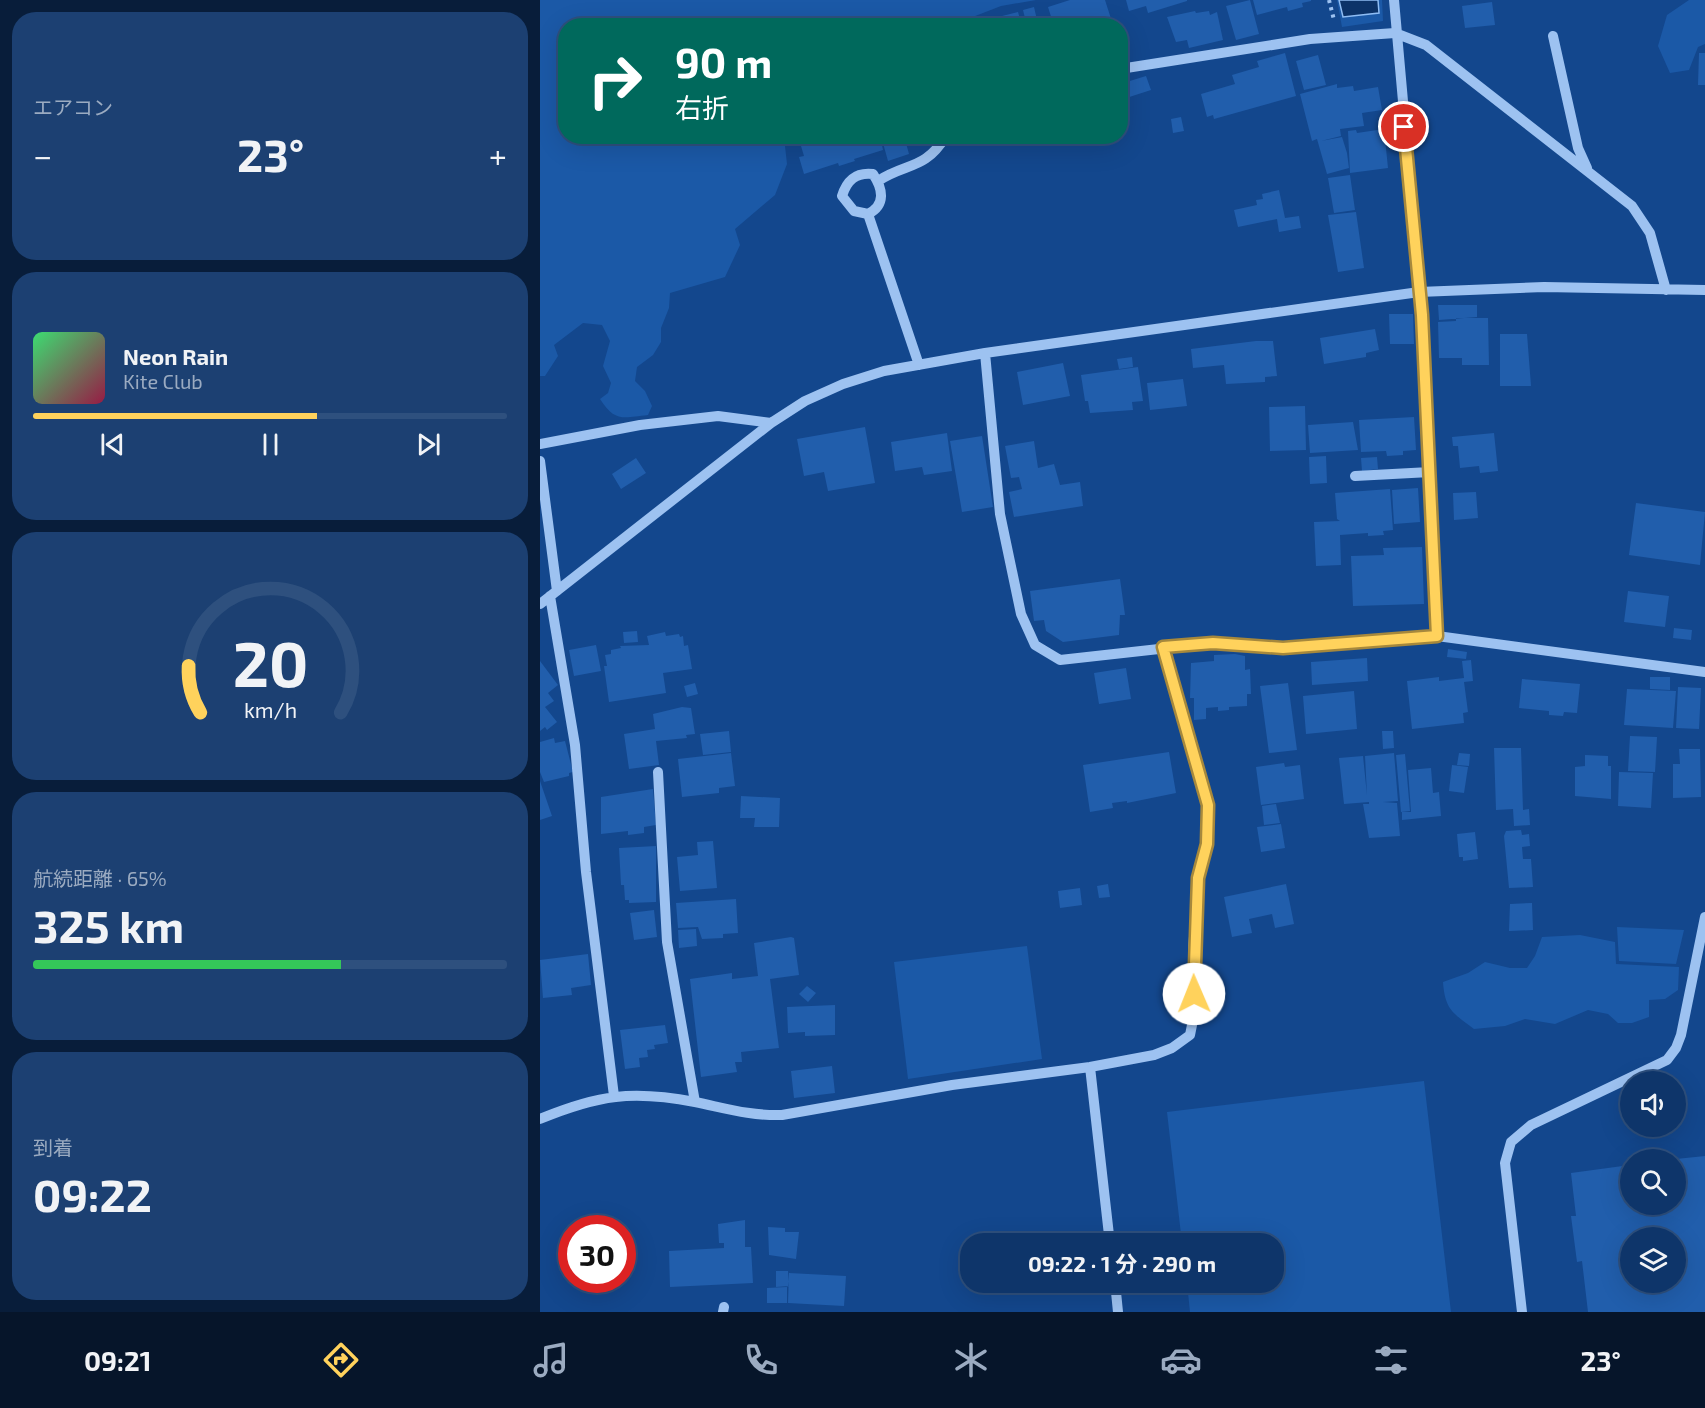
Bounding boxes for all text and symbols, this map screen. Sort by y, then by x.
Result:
text: 90 m [675,36,772,86]
icon: right [576,42,654,120]
text: 右折 [675,91,729,123]
text: エアコン [33,95,113,119]
pin [1378,101,1429,152]
icon: arrive [1387,110,1420,143]
text: 23° [237,127,304,181]
text: − [33,135,52,175]
text: + [489,135,507,175]
text: Neon Rain [123,343,228,369]
text: Kite Club [123,369,203,393]
icon: previous [96,428,129,461]
icon: pause [254,428,287,461]
icon: next [412,428,445,461]
text: 20 [232,625,308,700]
text: km/h [243,697,297,722]
text: 航続距離 · 65% [33,866,167,890]
text: 325 km [33,898,184,952]
position arrow [1162,962,1226,1026]
map controls [1620,1071,1686,1293]
button: sound [1620,1071,1686,1137]
text: 到着 [33,1135,73,1159]
button: search [1620,1149,1686,1215]
text: 09:22 [33,1167,152,1221]
speed limit sign: 30 [558,1215,636,1293]
button: layers [1620,1227,1686,1293]
text: 09:22 · 1 分 · 290 m [1028,1250,1216,1276]
icon: directions [320,1339,362,1381]
icon: music [530,1339,572,1381]
icon: phone [740,1339,782,1381]
icon: climate [950,1339,992,1381]
icon: car [1160,1339,1202,1381]
icon: filters [1370,1339,1412,1381]
text: 09:21 [84,1344,151,1376]
text: 23° [1581,1344,1621,1376]

